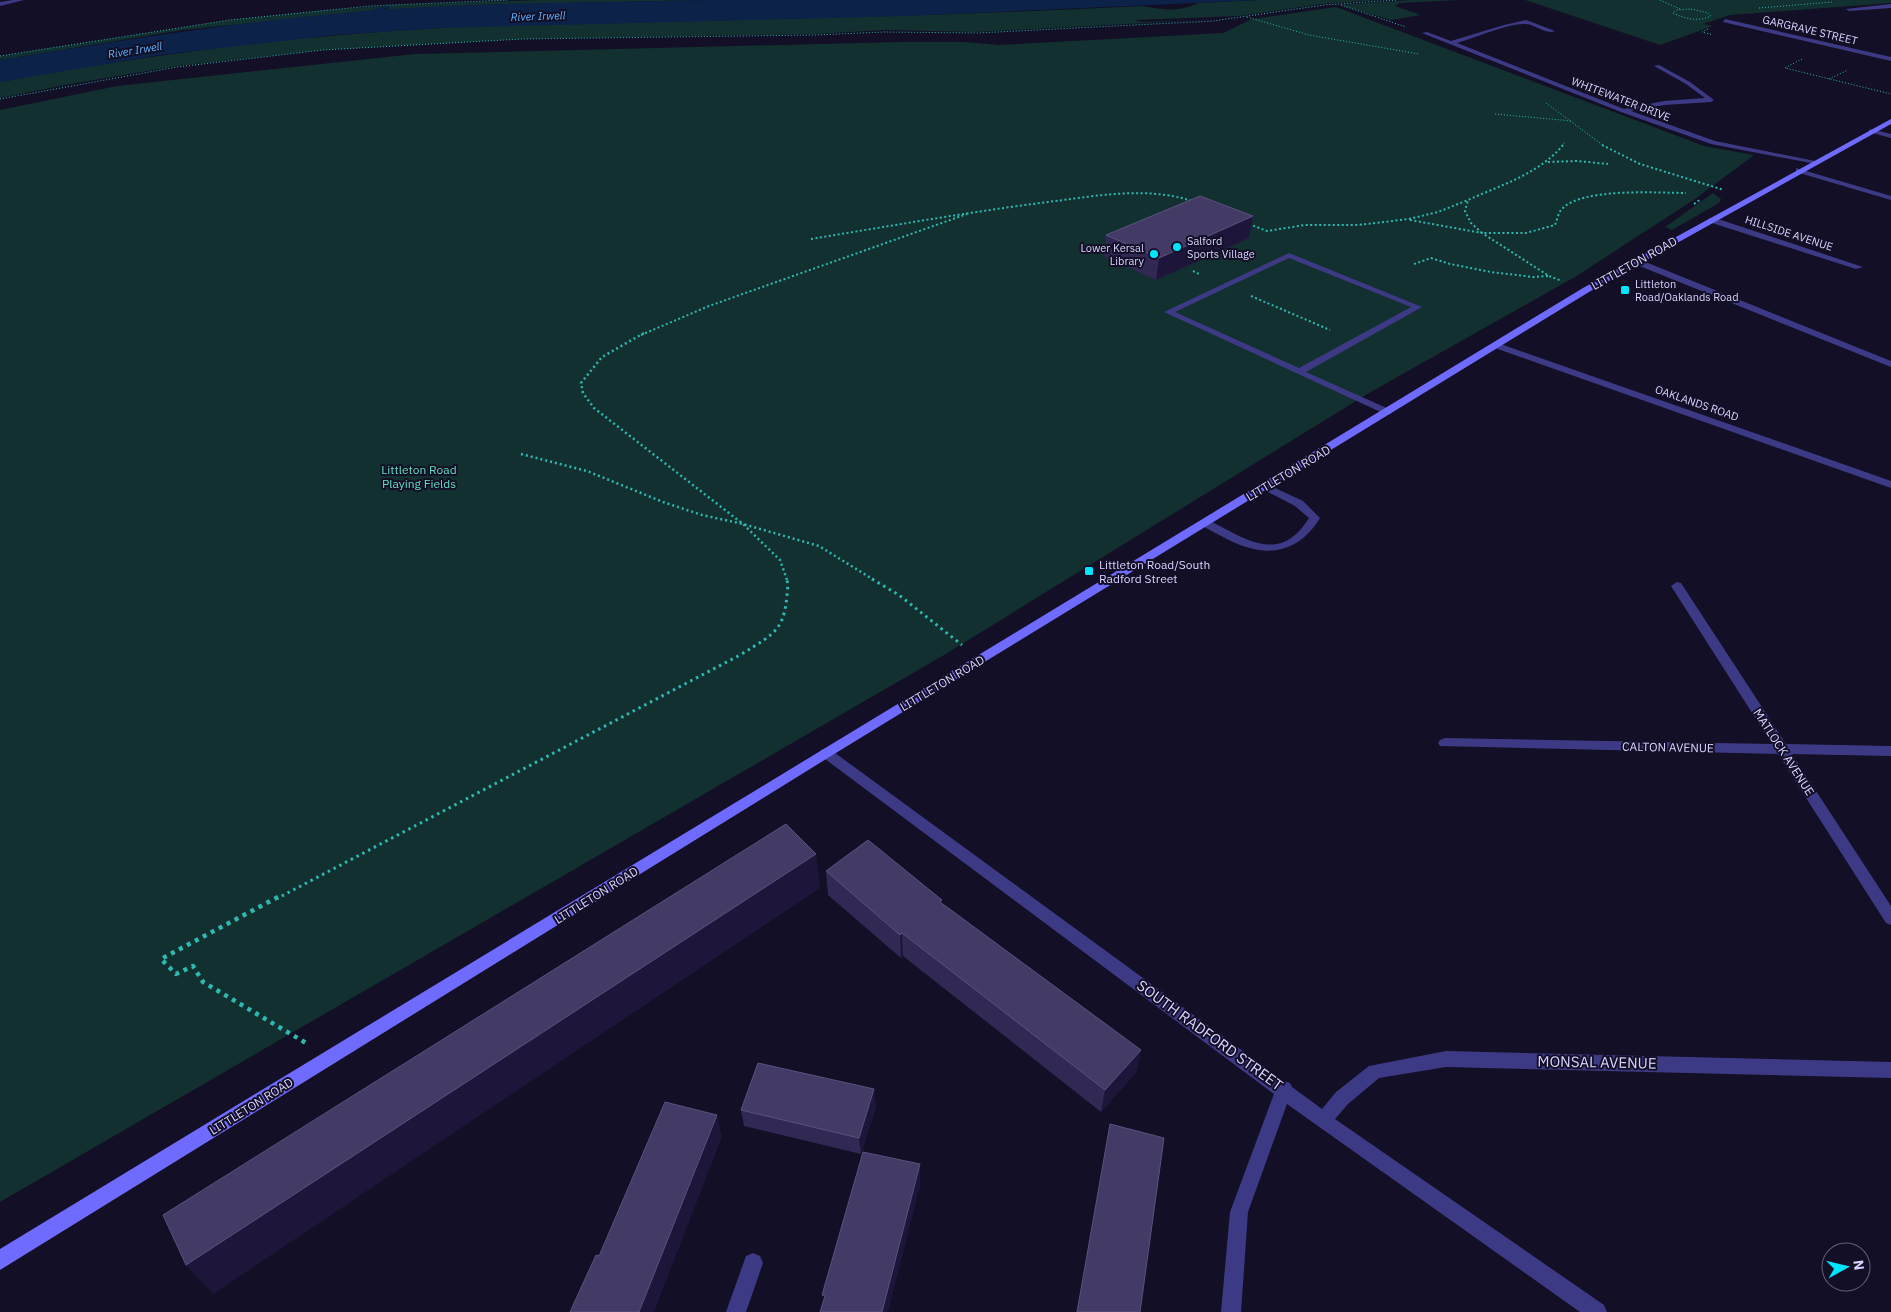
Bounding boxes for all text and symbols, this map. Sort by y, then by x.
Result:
water label: River Irwell [510,8,566,24]
street label: GARGRAVE STREET [1761,12,1860,48]
water label: River Irwell [107,39,163,61]
street label: WHITEWATER DRIVE [1569,74,1673,124]
street label: HILLSIDE AVENUE [1743,212,1835,254]
street label: LITTLETON ROAD [1588,233,1680,293]
place label: Salford Sports Village [1187,234,1255,261]
place label: Lower Kersal Library [1080,241,1144,268]
marker: Salford Sports Village [1171,241,1183,253]
marker: Lower Kersal Library [1148,248,1160,260]
place label: Littleton Road/Oaklands Road [1635,277,1739,304]
marker: Littleton Road/Oaklands Road [1619,284,1631,296]
street label: OAKLANDS ROAD [1653,382,1741,424]
street label: LITTLETON ROAD [1243,442,1333,504]
park label: Littleton Road Playing Fields [381,462,457,491]
place label: Littleton Road/South Radford Street [1099,557,1210,586]
marker: Littleton Road/South Radford Street [1083,565,1095,577]
street label: LITTLETON ROAD [897,652,987,714]
street label: MATLOCK AVENUE [1750,706,1818,798]
street label: CALTON AVENUE [1622,739,1714,755]
street label: LITTLETON ROAD [551,863,641,927]
street label: SOUTH RADFORD STREET [1133,976,1287,1095]
street label: MONSAL AVENUE [1537,1051,1657,1073]
street label: LITTLETON ROAD [206,1074,296,1138]
north arrow [1821,1242,1871,1292]
text: N [1849,1259,1868,1271]

